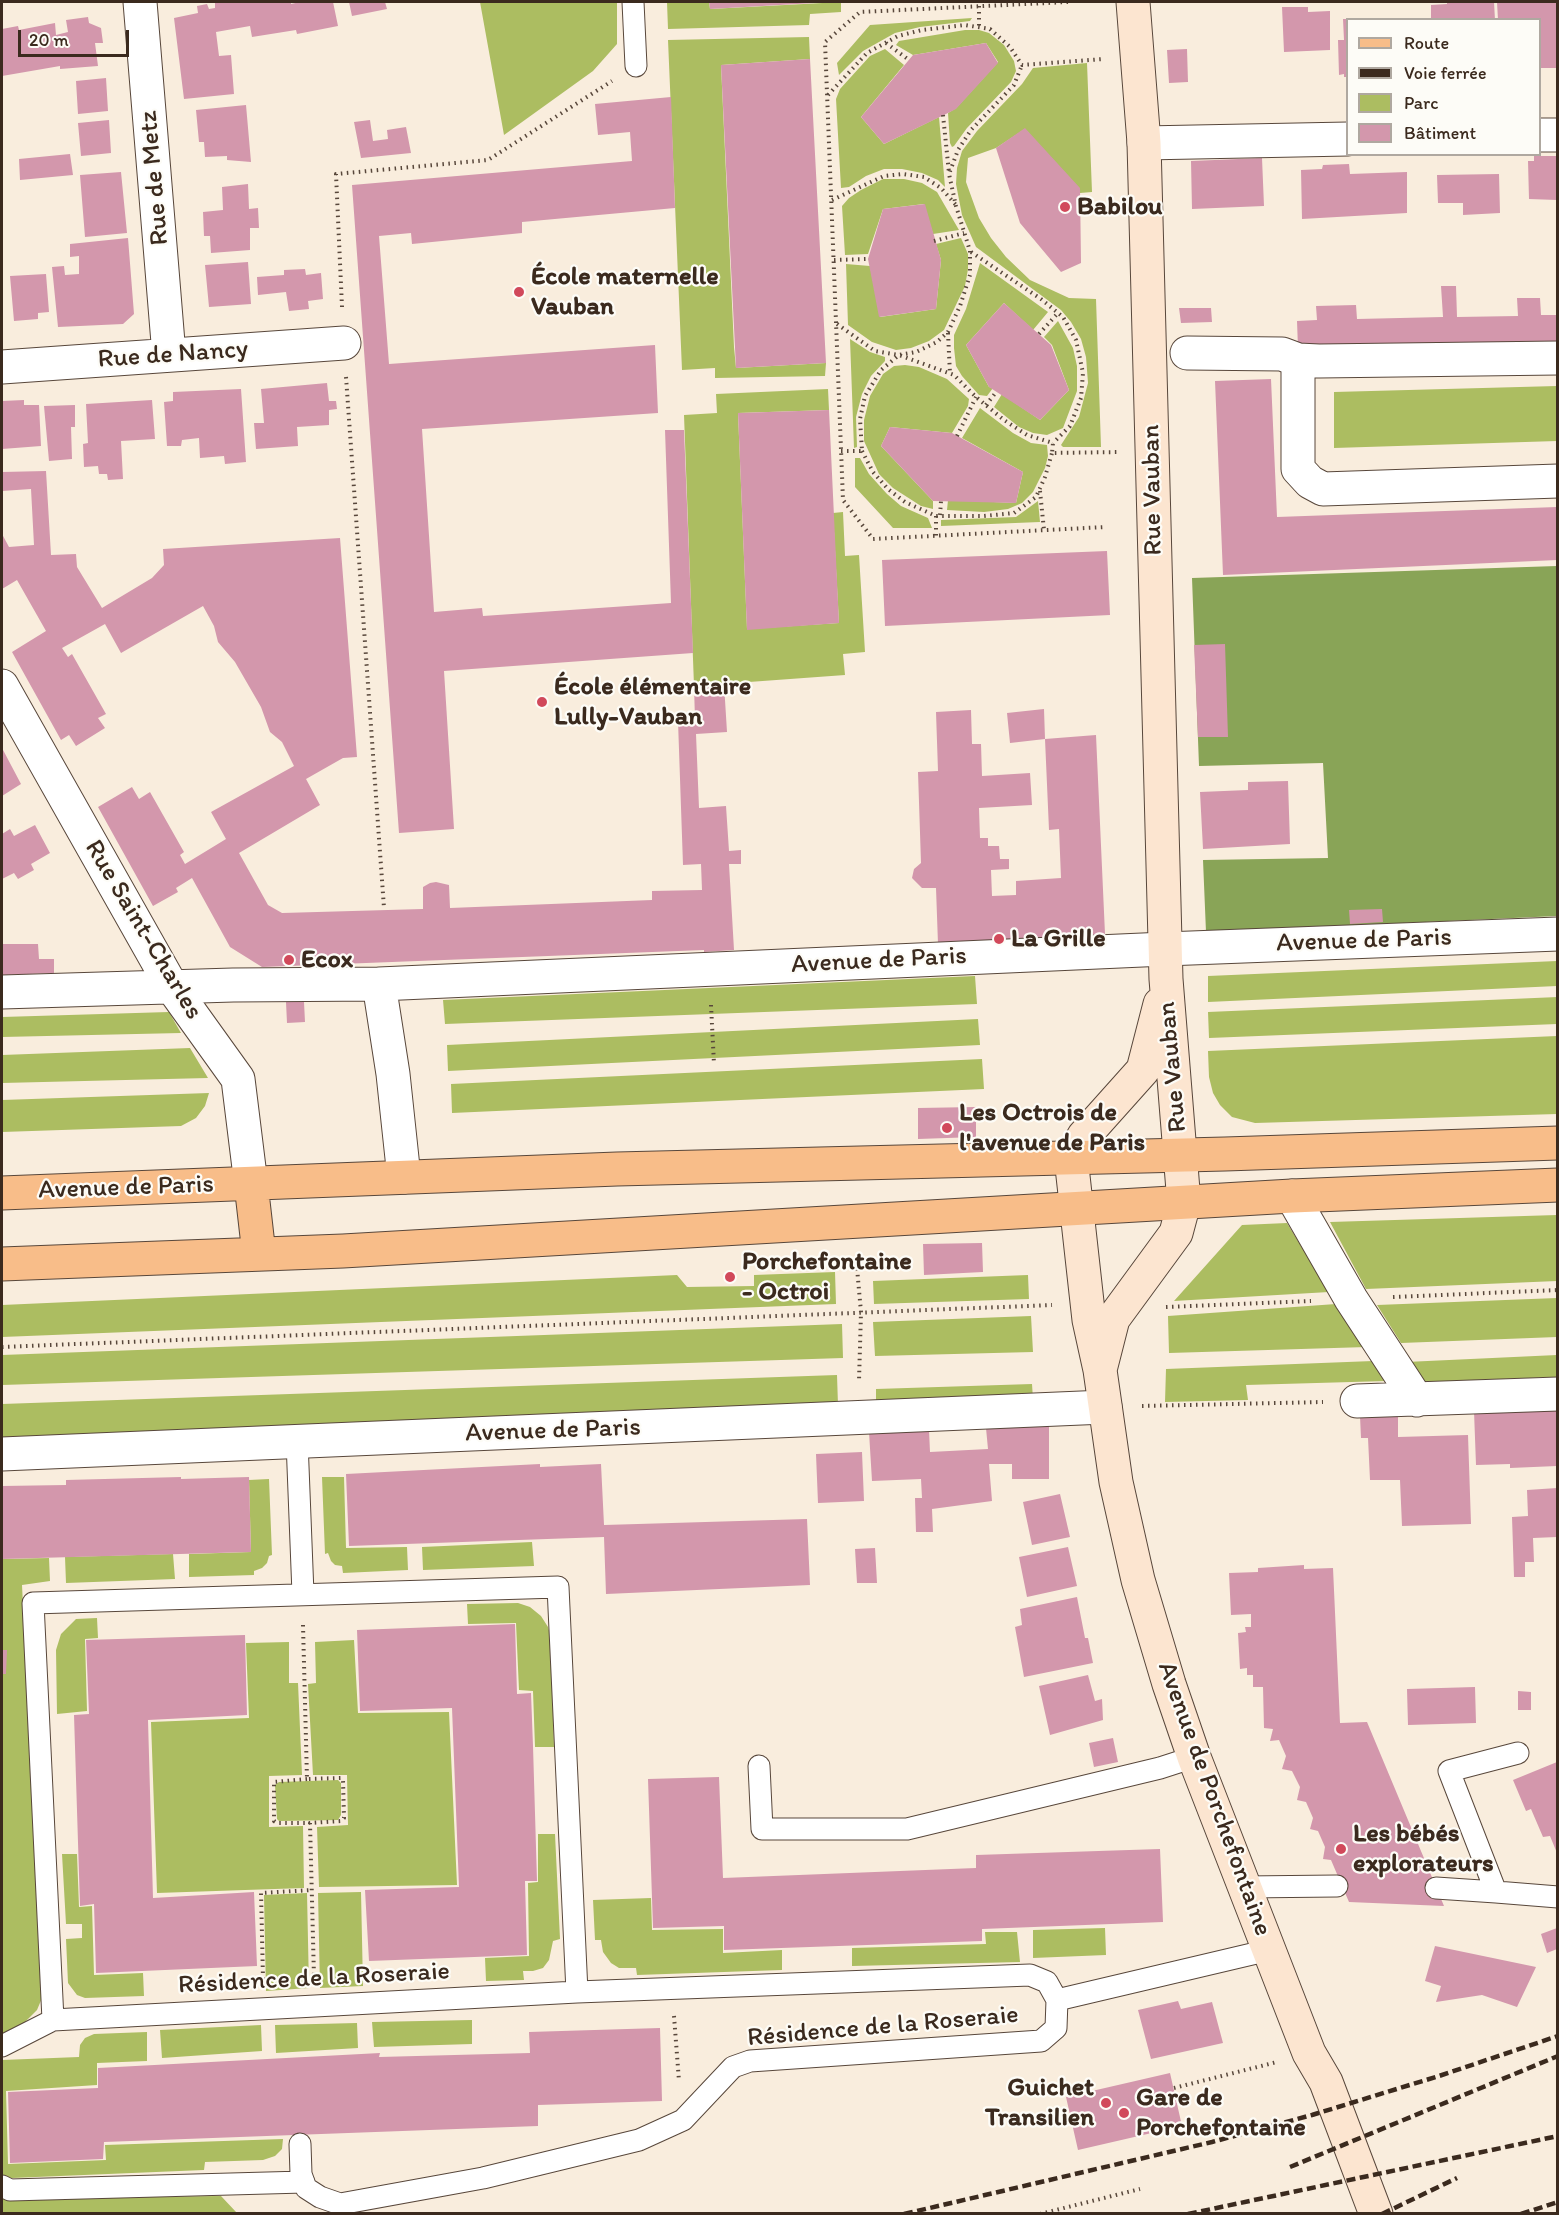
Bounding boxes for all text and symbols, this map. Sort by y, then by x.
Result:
scale bar [21,18,132,56]
legend [1346,18,1541,156]
text: 20 m [29,29,69,51]
text: Route [1404,32,1449,54]
text: Voie ferrée [1404,62,1486,84]
text: Parc [1404,92,1438,114]
street label: Rue de Metz [134,109,176,247]
text: Bâtiment [1404,122,1476,144]
place label: Babilou [1077,191,1162,223]
marker: Babilou [1058,200,1072,214]
place label: École maternelle Vauban [531,261,719,322]
marker: École maternelle Vauban [512,285,526,299]
street label: Rue de Nancy [97,334,249,376]
street label: Rue Vauban [1136,424,1170,556]
place label: École élémentaire Lully-Vauban [554,671,751,732]
marker: École élémentaire Lully-Vauban [535,695,549,709]
street label: Rue Saint-Charles [77,835,209,1025]
street label: Avenue de Paris [1276,922,1452,960]
place label: La Grille [1011,923,1106,955]
marker: La Grille [992,932,1006,946]
street label: Avenue de Paris [790,941,968,981]
place label: Ecox [301,944,353,976]
marker: Ecox [282,953,296,967]
street label: Rue Vauban [1152,1000,1194,1134]
place label: Les Octrois de l'avenue de Paris [959,1097,1145,1158]
marker: Les Octrois de l'avenue de Paris [940,1121,954,1135]
street label: Avenue de Paris [38,1169,214,1207]
place label: Porchefontaine - Octroi [742,1246,912,1308]
marker: Porchefontaine - Octroi [723,1270,737,1284]
street label: Avenue de Paris [465,1412,641,1450]
street label: Avenue de Porchefontaine [1150,1658,1278,1940]
place label: Les bébés explorateurs [1353,1818,1494,1880]
marker: Les bébés explorateurs [1334,1842,1348,1856]
street label: Résidence de la Roseraie [177,1956,451,2002]
street label: Résidence de la Roseraie [746,2000,1020,2054]
place label: Guichet Transilien [985,2072,1094,2134]
place label: Gare de Porchefontaine [1136,2082,1306,2144]
marker: Guichet Transilien [1099,2096,1113,2110]
marker: Gare de Porchefontaine [1117,2106,1131,2120]

